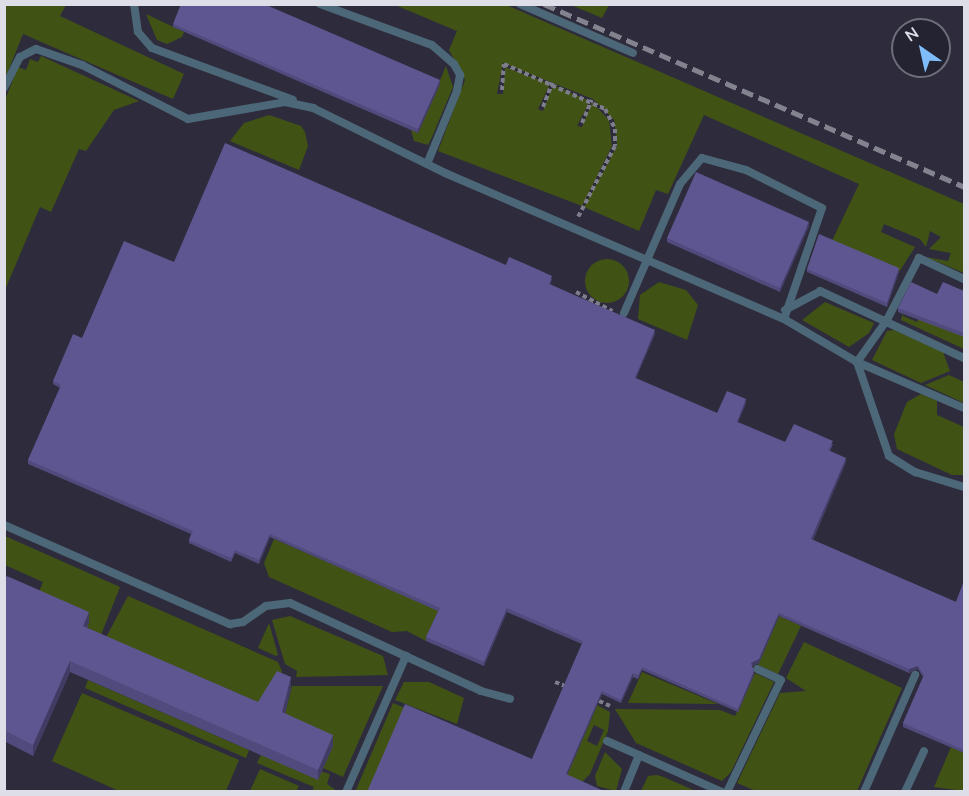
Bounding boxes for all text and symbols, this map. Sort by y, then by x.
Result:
north arrow [891,18,951,78]
text: N [901,22,923,47]

